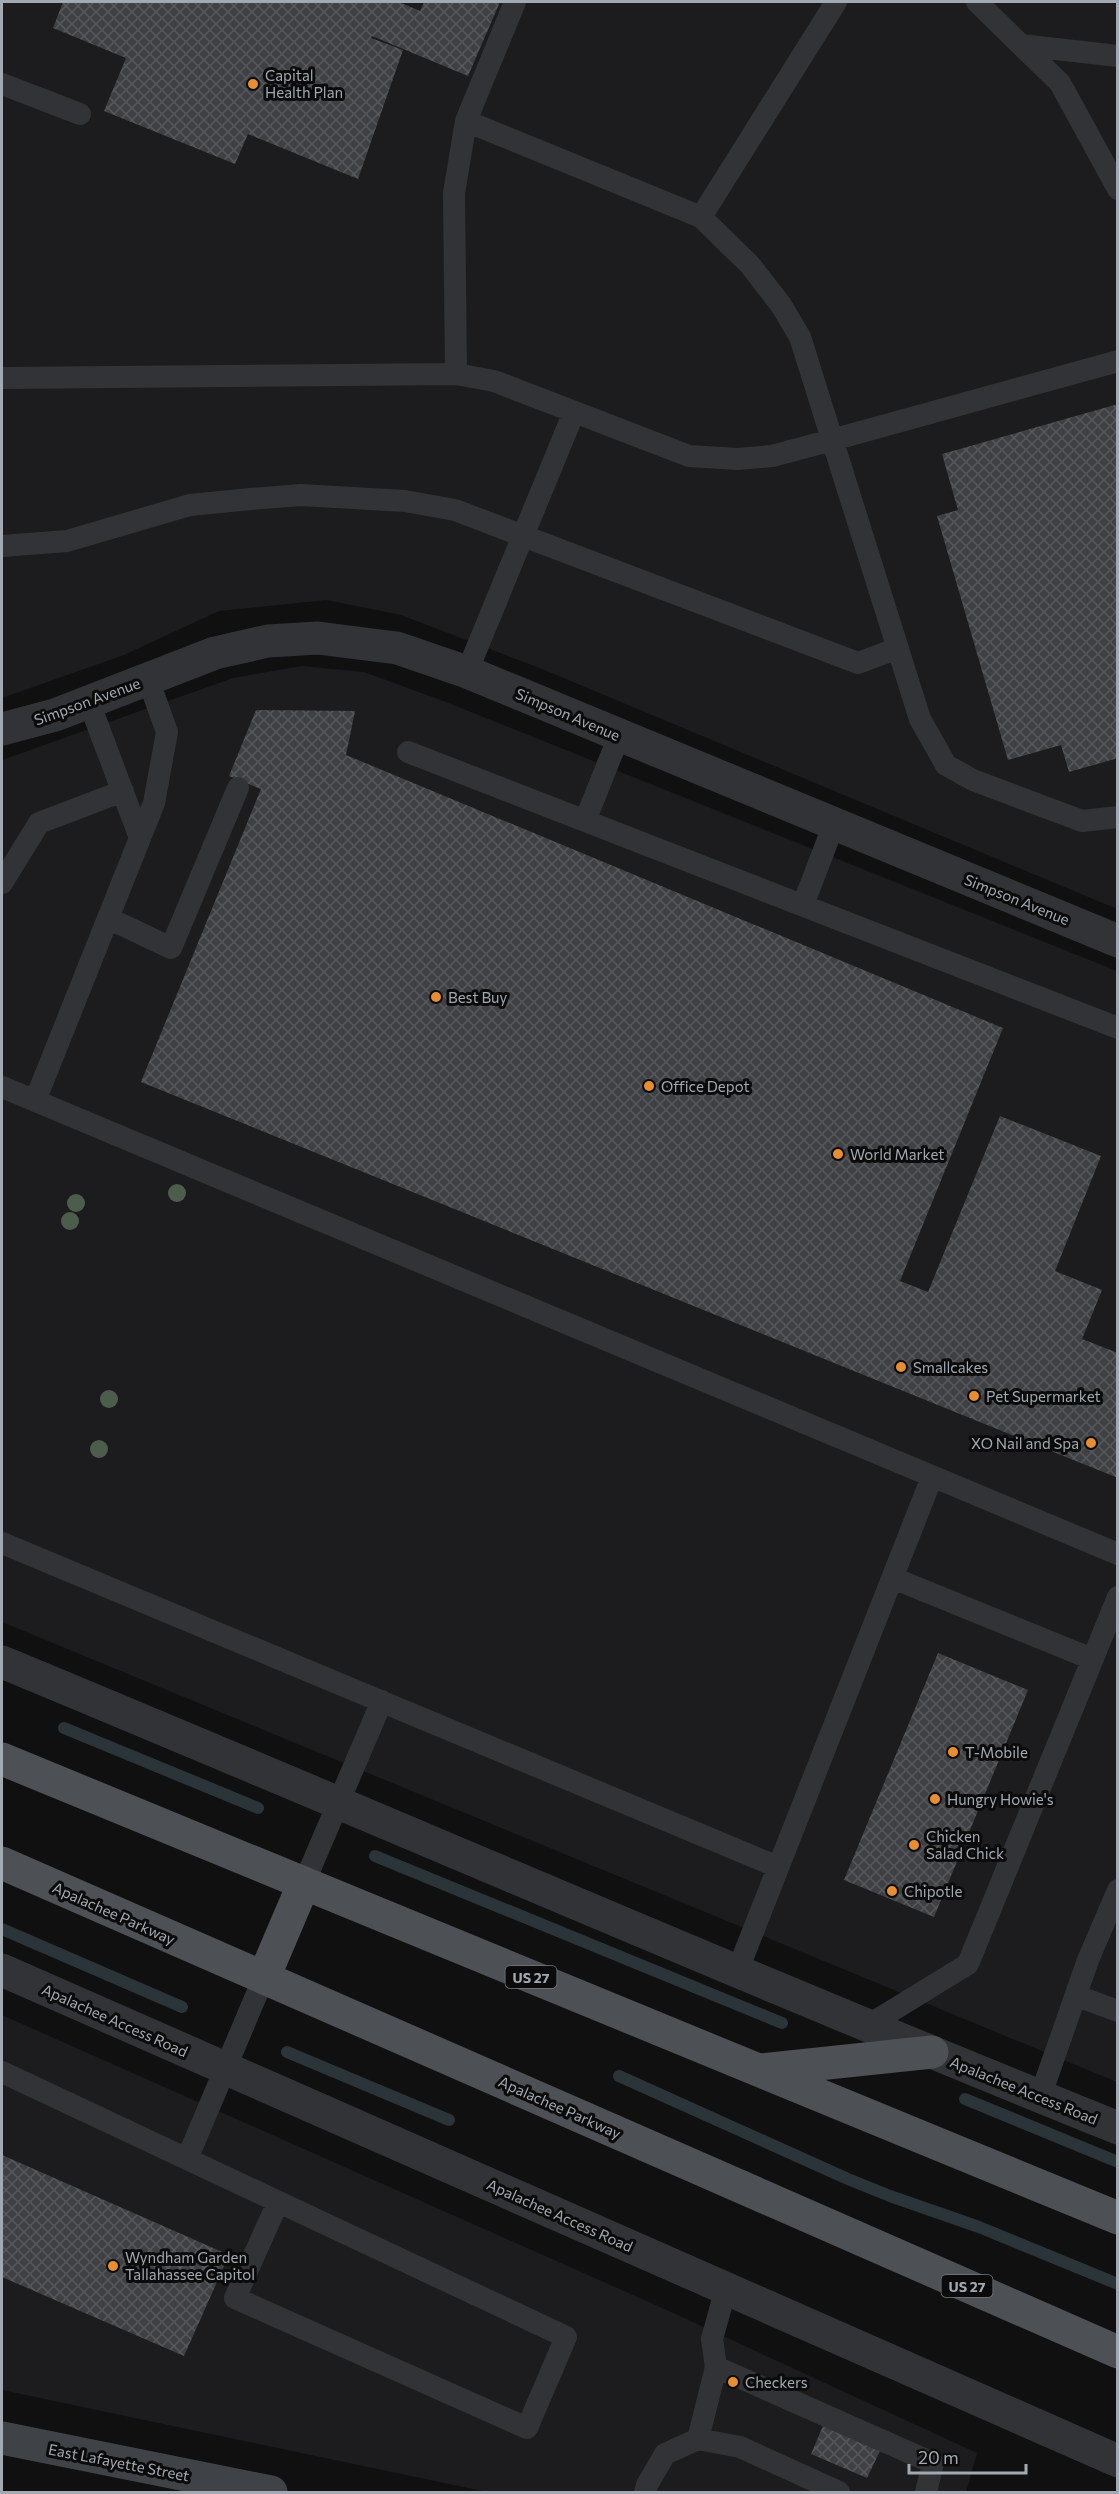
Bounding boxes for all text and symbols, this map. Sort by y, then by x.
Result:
place label: Capital Health Plan [265,66,343,101]
marker: Capital Health Plan [246,77,260,91]
street label: Simpson Avenue [31,673,143,729]
street label: Simpson Avenue [513,684,623,744]
street label: Simpson Avenue [962,870,1072,928]
place label: Best Buy [448,988,507,1006]
marker: Best Buy [429,990,443,1004]
place label: Office Depot [661,1077,750,1095]
marker: Office Depot [642,1079,656,1093]
place label: World Market [850,1145,944,1163]
marker: World Market [831,1147,845,1161]
place label: Smallcakes [913,1358,988,1376]
marker: Smallcakes [894,1360,908,1374]
place label: Pet Supermarket [986,1387,1101,1405]
marker: Pet Supermarket [967,1389,981,1403]
place label: XO Nail and Spa [971,1434,1079,1452]
marker: XO Nail and Spa [1084,1436,1098,1450]
place label: T-Mobile [965,1743,1028,1761]
marker: T-Mobile [946,1745,960,1759]
place label: Hungry Howie's [947,1790,1054,1808]
marker: Hungry Howie's [928,1792,942,1806]
place label: Chicken Salad Chick [926,1827,1004,1862]
marker: Chicken Salad Chick [907,1838,921,1852]
street label: Apalachee Parkway [50,1878,178,1948]
place label: Chipotle [904,1882,962,1900]
marker: Chipotle [885,1884,899,1898]
road number: US 27 [506,1966,556,1988]
street label: Apalachee Access Road [39,1980,191,2060]
street label: Apalachee Access Road [948,2052,1100,2128]
street label: Apalachee Parkway [496,2072,624,2142]
street label: Apalachee Access Road [484,2175,636,2255]
place label: Wyndham Garden Tallahassee Capitol [125,2248,255,2283]
marker: Wyndham Garden Tallahassee Capitol [106,2259,120,2273]
road number: US 27 [942,2275,992,2297]
place label: Checkers [745,2373,808,2391]
marker: Checkers [726,2375,740,2389]
scale bar [909,2437,1026,2475]
street label: East Lafayette Street [47,2440,191,2484]
text: 20 m [918,2446,959,2468]

